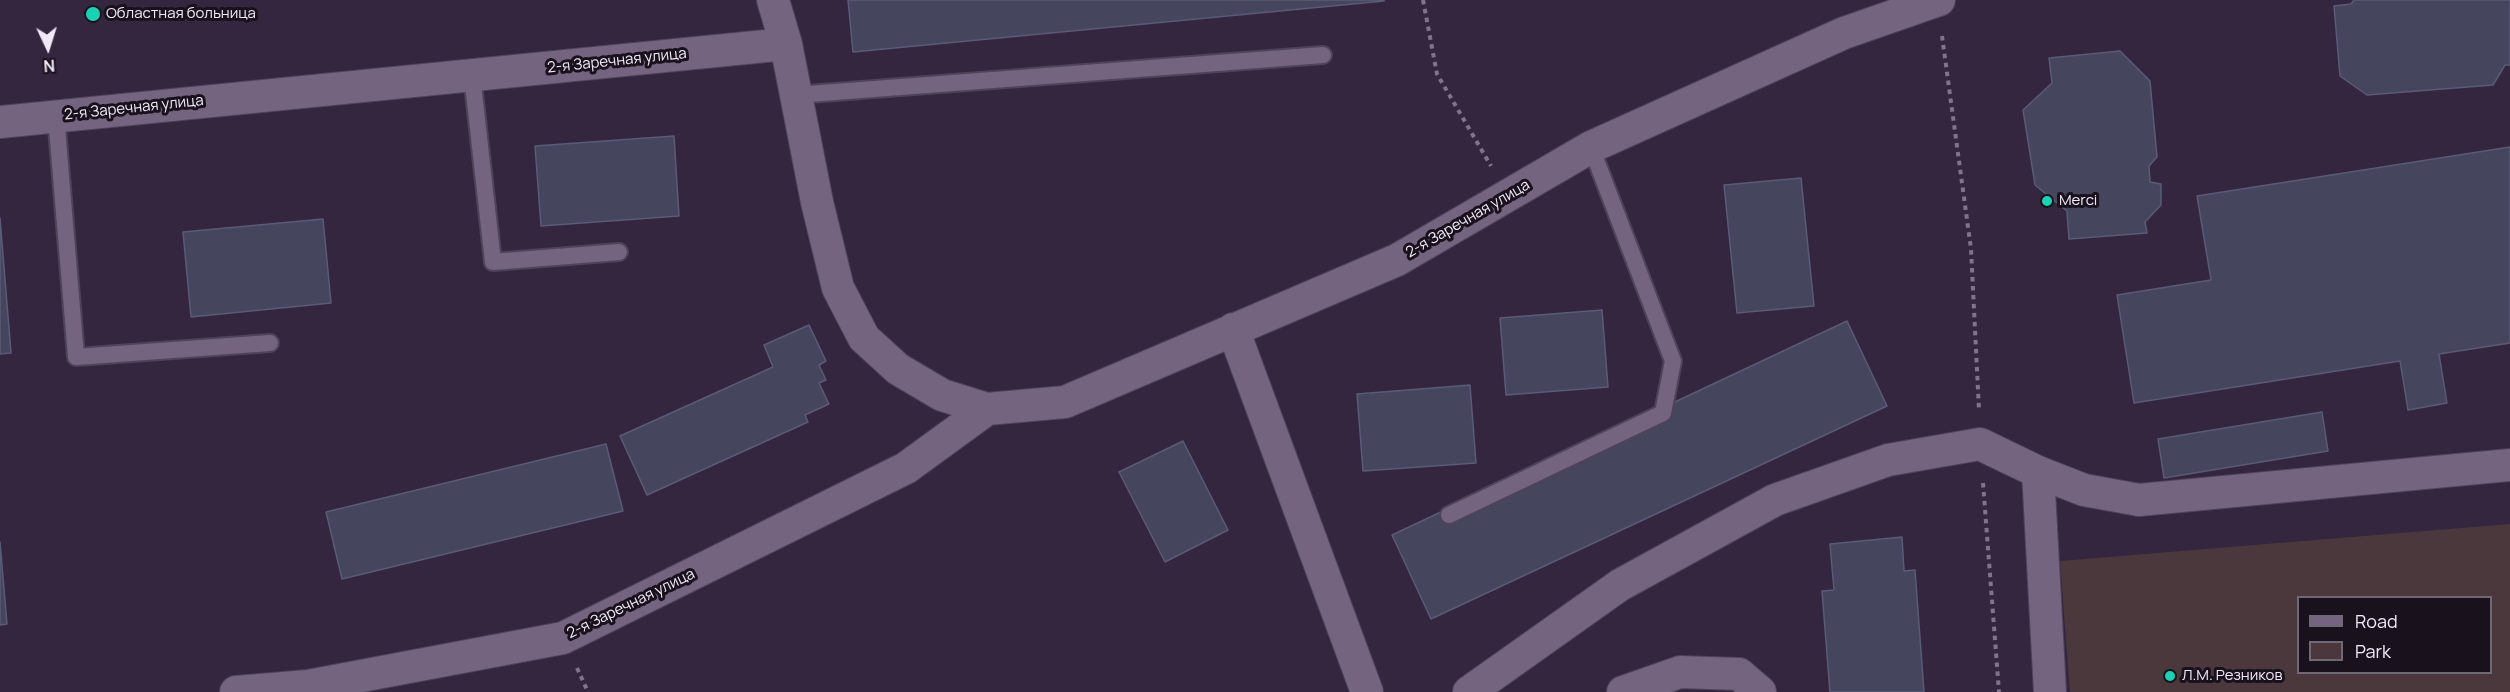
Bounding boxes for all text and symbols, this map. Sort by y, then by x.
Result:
marker: Областная больница [84,5,102,23]
place label: Областная больница [106,5,256,23]
north arrow [18,18,78,78]
street label: 2-я Заречная улица [546,45,688,77]
text: N [43,55,56,77]
street label: 2-я Заречная улица [63,92,205,124]
street label: 2-я Заречная улица [1403,176,1533,262]
place label: Merci [2059,192,2097,210]
marker: Merci [2040,194,2054,208]
street label: 2-я Заречная улица [564,565,698,643]
legend [2297,596,2492,674]
text: Road [2355,609,2398,633]
text: Park [2355,639,2391,663]
place label: Л.М. Резников [2182,667,2282,685]
marker: Л.М. Резников [2163,669,2177,683]

